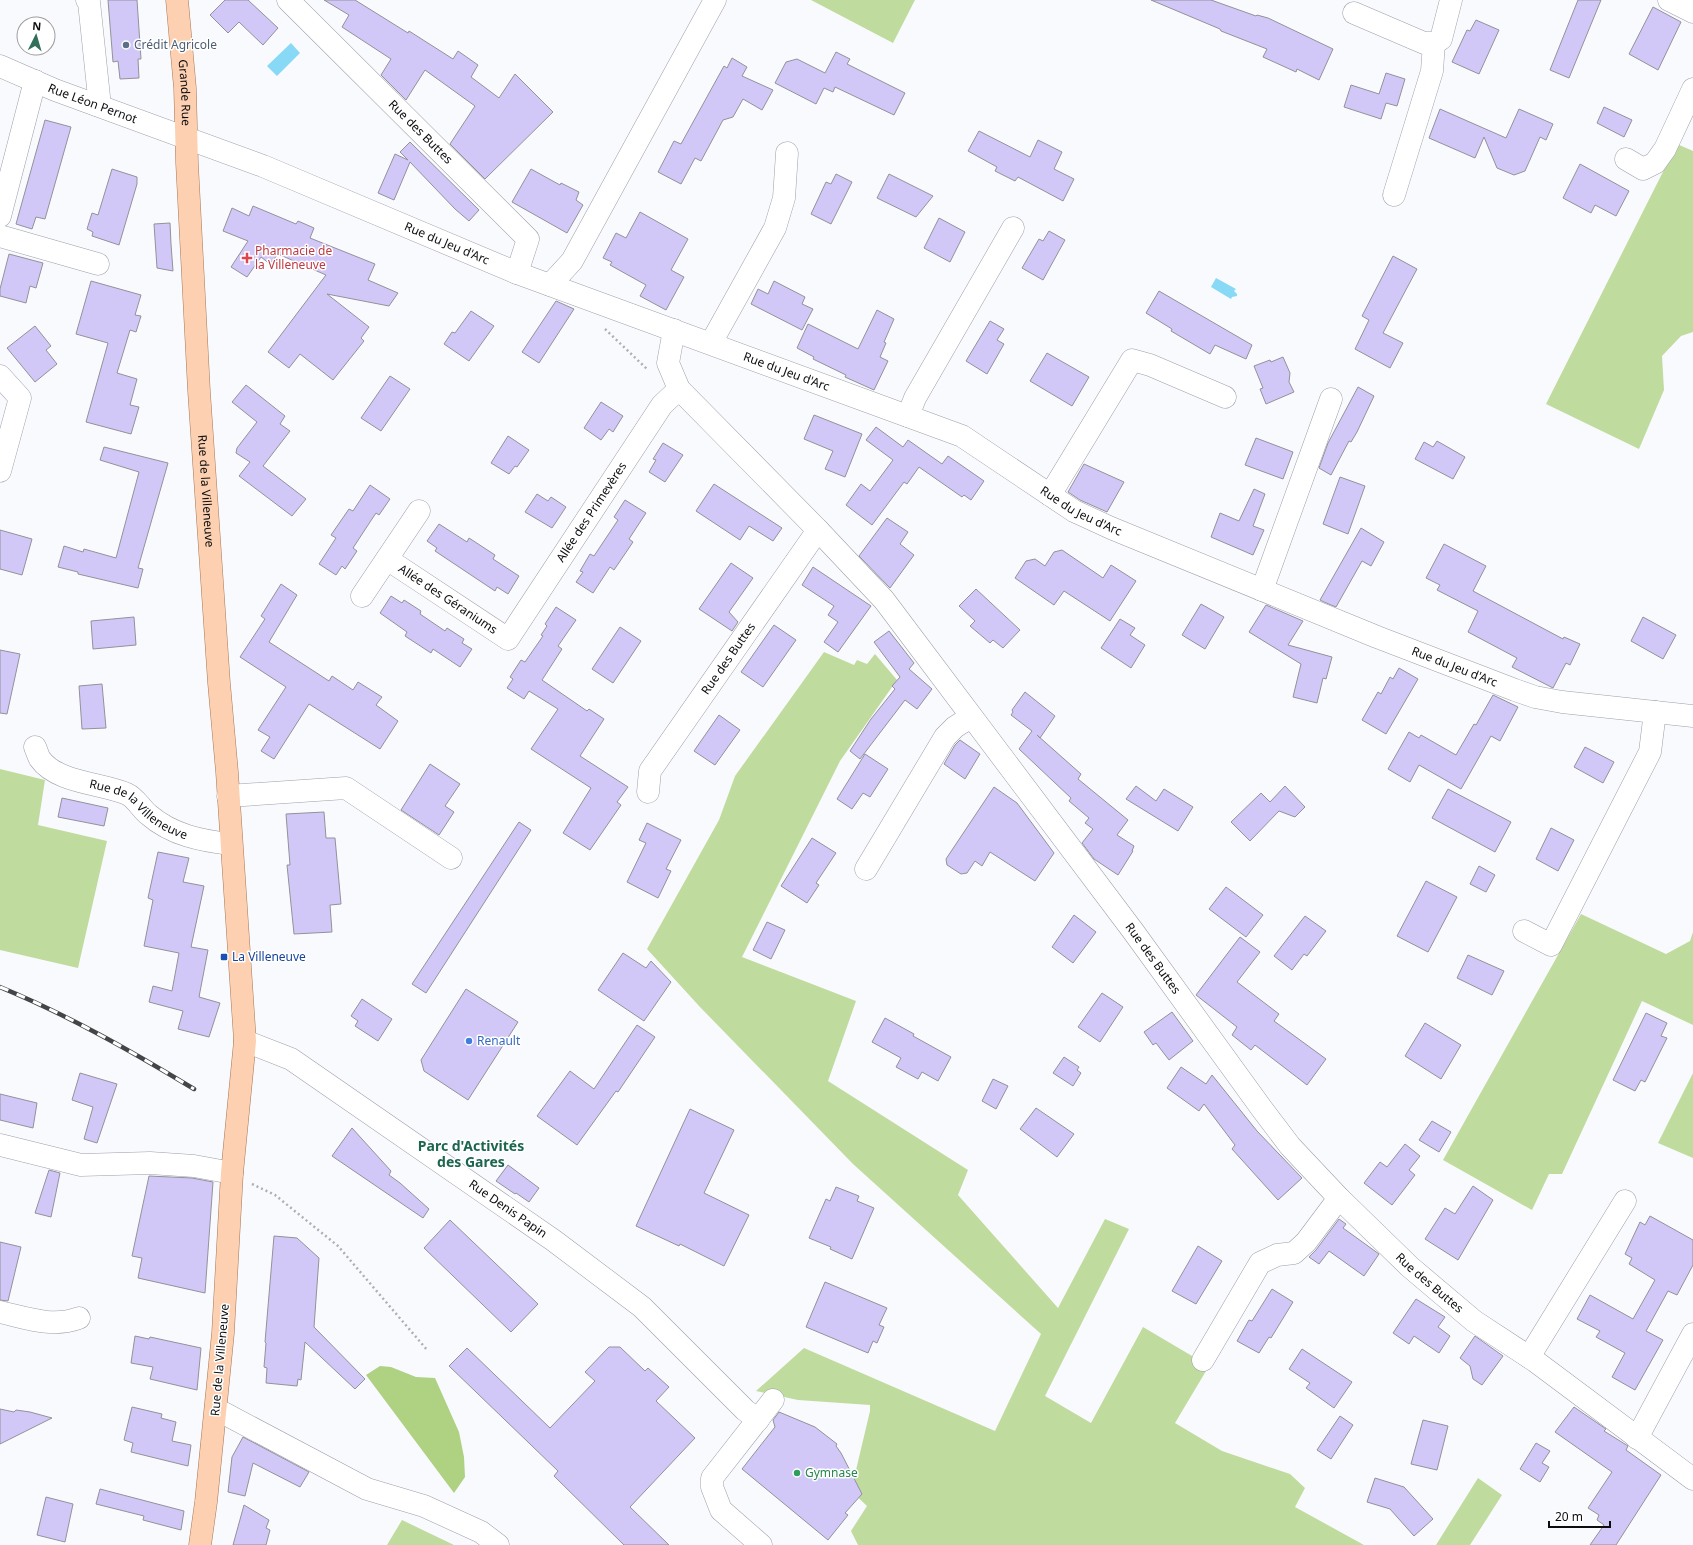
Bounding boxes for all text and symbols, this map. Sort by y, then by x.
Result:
north arrow [16,16,56,56]
text: N [32,18,42,33]
place label: Crédit Agricole [134,36,217,53]
marker: Crédit Agricole [121,40,131,50]
street label: Grande Rue [174,59,195,126]
street label: Rue Léon Pernot [45,79,140,128]
street label: Rue des Buttes [385,96,457,168]
street label: Rue du Jeu d'Arc [402,218,492,269]
place label: Pharmacie de la Villeneuve [255,242,332,273]
marker: Pharmacie de la Villeneuve [242,253,252,263]
street label: Rue du Jeu d'Arc [741,348,832,395]
street label: Rue de la Villeneuve [194,434,219,548]
street label: Allée des Primevères [552,458,630,565]
street label: Rue du Jeu d'Arc [1037,482,1125,540]
street label: Allée des Géraniums [395,560,501,638]
street label: Rue des Buttes [697,619,759,698]
street label: Rue du Jeu d'Arc [1409,642,1500,691]
street label: Rue de la Villeneuve [88,775,190,843]
street label: Rue des Buttes [1122,919,1185,997]
place label: La Villeneuve [232,948,306,965]
marker: La Villeneuve [219,952,229,962]
place label: Renault [477,1032,521,1049]
marker: Renault [464,1036,474,1046]
district label: Parc d'Activités des Gares [418,1136,524,1171]
street label: Rue Denis Papin [466,1175,551,1241]
street label: Rue des Buttes [1392,1249,1467,1317]
street label: Rue de la Villeneuve [206,1303,233,1417]
place label: Gymnase [805,1464,858,1481]
marker: Gymnase [792,1468,802,1478]
scale bar [1549,1503,1610,1529]
text: 20 m [1555,1508,1583,1525]

